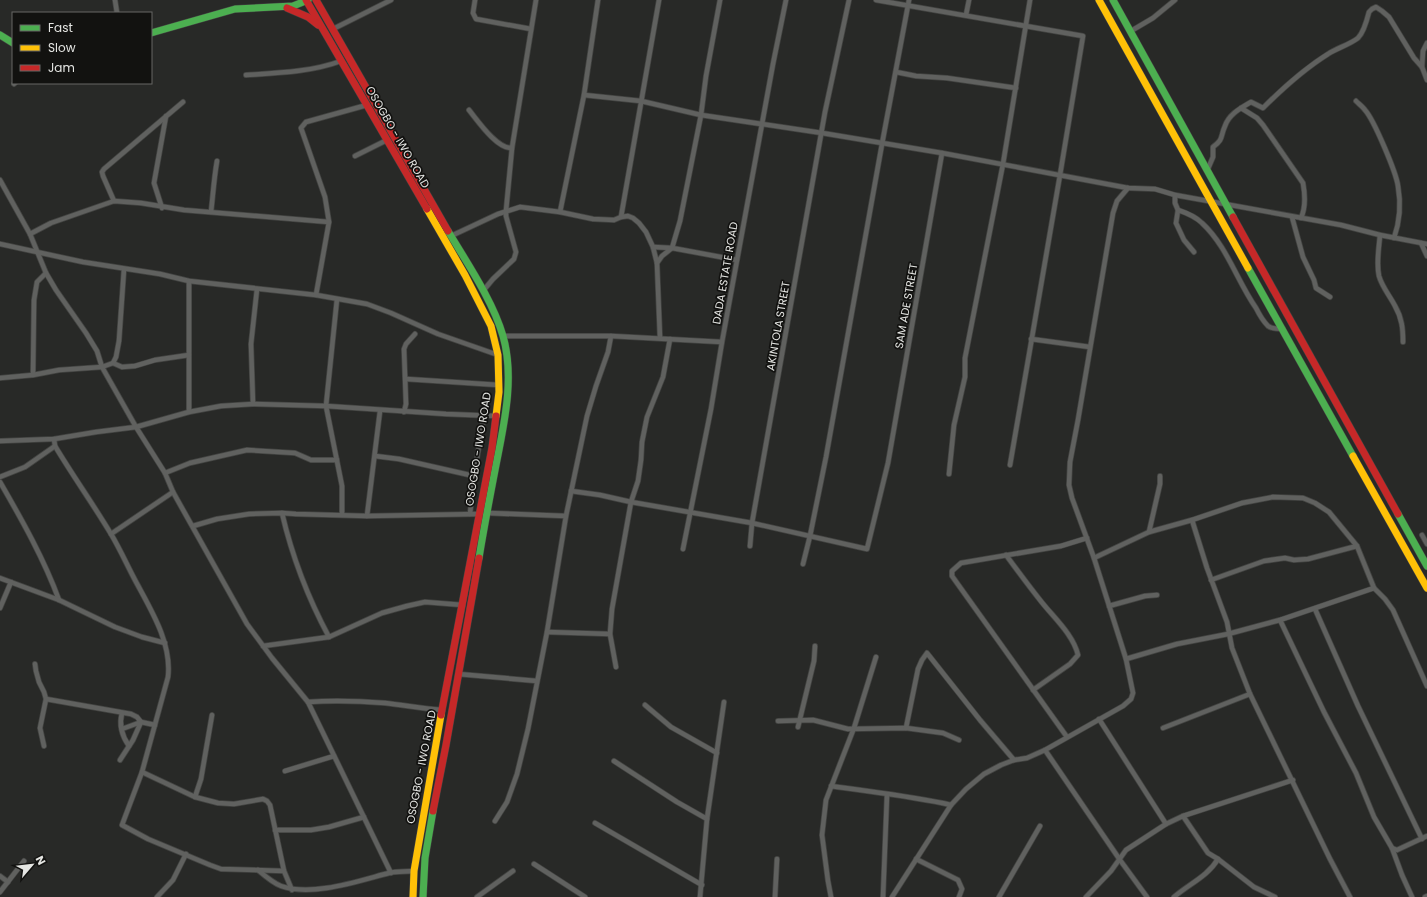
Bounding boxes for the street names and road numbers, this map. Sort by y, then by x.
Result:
street label: OSOGBO - IWO ROAD [362,83,434,191]
street label: DADA ESTATE ROAD [708,220,742,326]
street label: SAM ADE STREET [891,262,921,350]
street label: AKINTOLA STREET [762,280,794,372]
street label: OSOGBO - IWO ROAD [461,391,495,507]
street label: OSOGBO - IWO ROAD [402,709,440,825]

